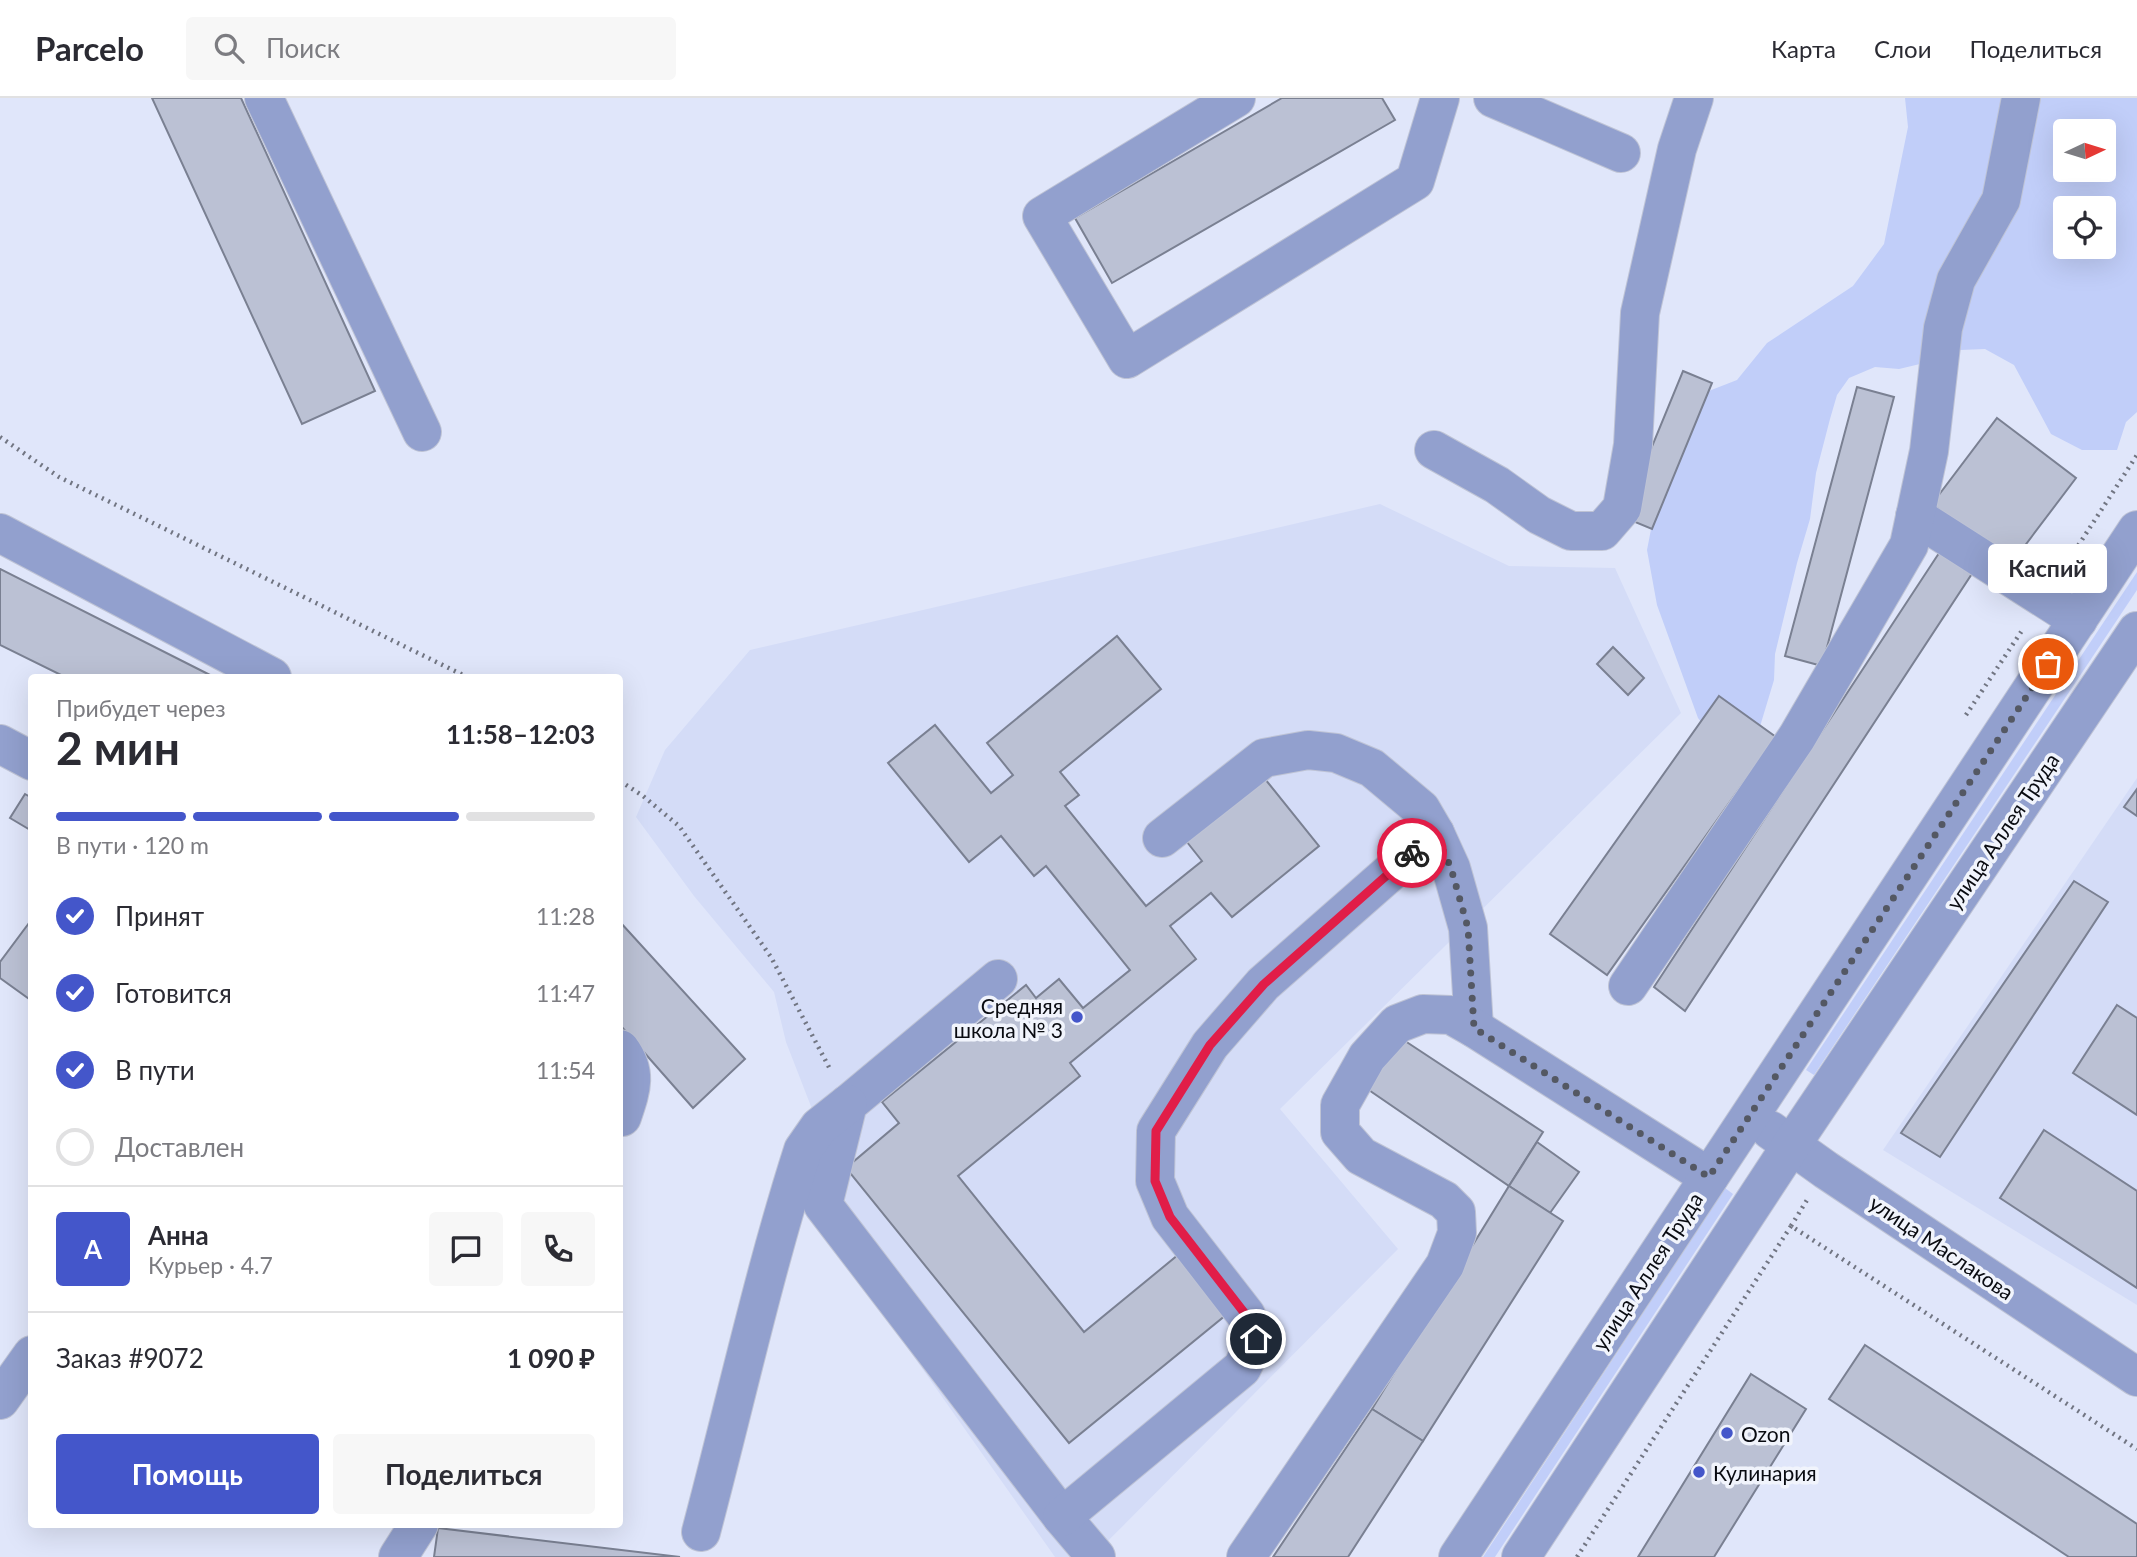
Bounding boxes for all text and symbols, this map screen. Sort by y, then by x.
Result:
search box [186,17,676,80]
text: Parcelo [35,28,144,68]
icon: search [210,29,248,67]
text: Поиск [266,32,340,64]
text: Карта [1771,34,1836,63]
text: Слои [1874,34,1931,63]
text: Поделиться [1969,34,2102,63]
north arrow [2053,119,2116,182]
map controls [2053,119,2116,259]
button: locate [2053,196,2116,259]
callout: Каспий [1988,545,2108,594]
text: Каспий [2008,554,2087,582]
pin [2018,634,2078,694]
icon: bag [2029,645,2067,683]
text: Прибудет через [56,694,226,722]
text: 11:58–12:03 [446,718,595,750]
text: 2 мин [56,720,180,775]
street label: улица Аллея Труда [1940,748,2064,914]
courier [1377,818,1447,888]
text: В пути · 120 m [56,831,209,859]
icon: bike [1393,834,1431,872]
icon: check [56,897,94,935]
text: Принят [115,900,204,932]
text: 11:28 [536,902,595,930]
icon: check [56,974,94,1012]
text: Готовится [115,977,232,1009]
text: 11:47 [536,979,595,1007]
place label: Средняя школа № 3 [954,993,1063,1042]
marker: Средняя школа № 3 [1069,1009,1085,1025]
icon: check [56,1051,94,1089]
text: В пути [115,1054,195,1086]
text: 11:54 [536,1056,595,1084]
text: Доставлен [115,1131,244,1163]
street label: улица Аллея Труда [1587,1187,1707,1355]
street label: улица Маслакова [1865,1190,2019,1304]
button: chat [429,1212,503,1286]
button: phone [521,1212,595,1286]
text: Анна [148,1219,209,1251]
text: А [84,1233,102,1265]
text: Курьер · 4.7 [148,1251,273,1279]
pin [1226,1309,1286,1369]
icon: home [1237,1320,1275,1358]
text: Заказ #9072 [56,1342,204,1374]
text: 1 090 ₽ [507,1342,595,1374]
place label: Ozon [1741,1421,1791,1446]
marker: Ozon [1719,1425,1735,1441]
button: Помощь [56,1434,319,1514]
button: Поделиться [333,1434,595,1514]
place label: Кулинария [1713,1460,1817,1485]
marker: Кулинария [1691,1464,1707,1480]

